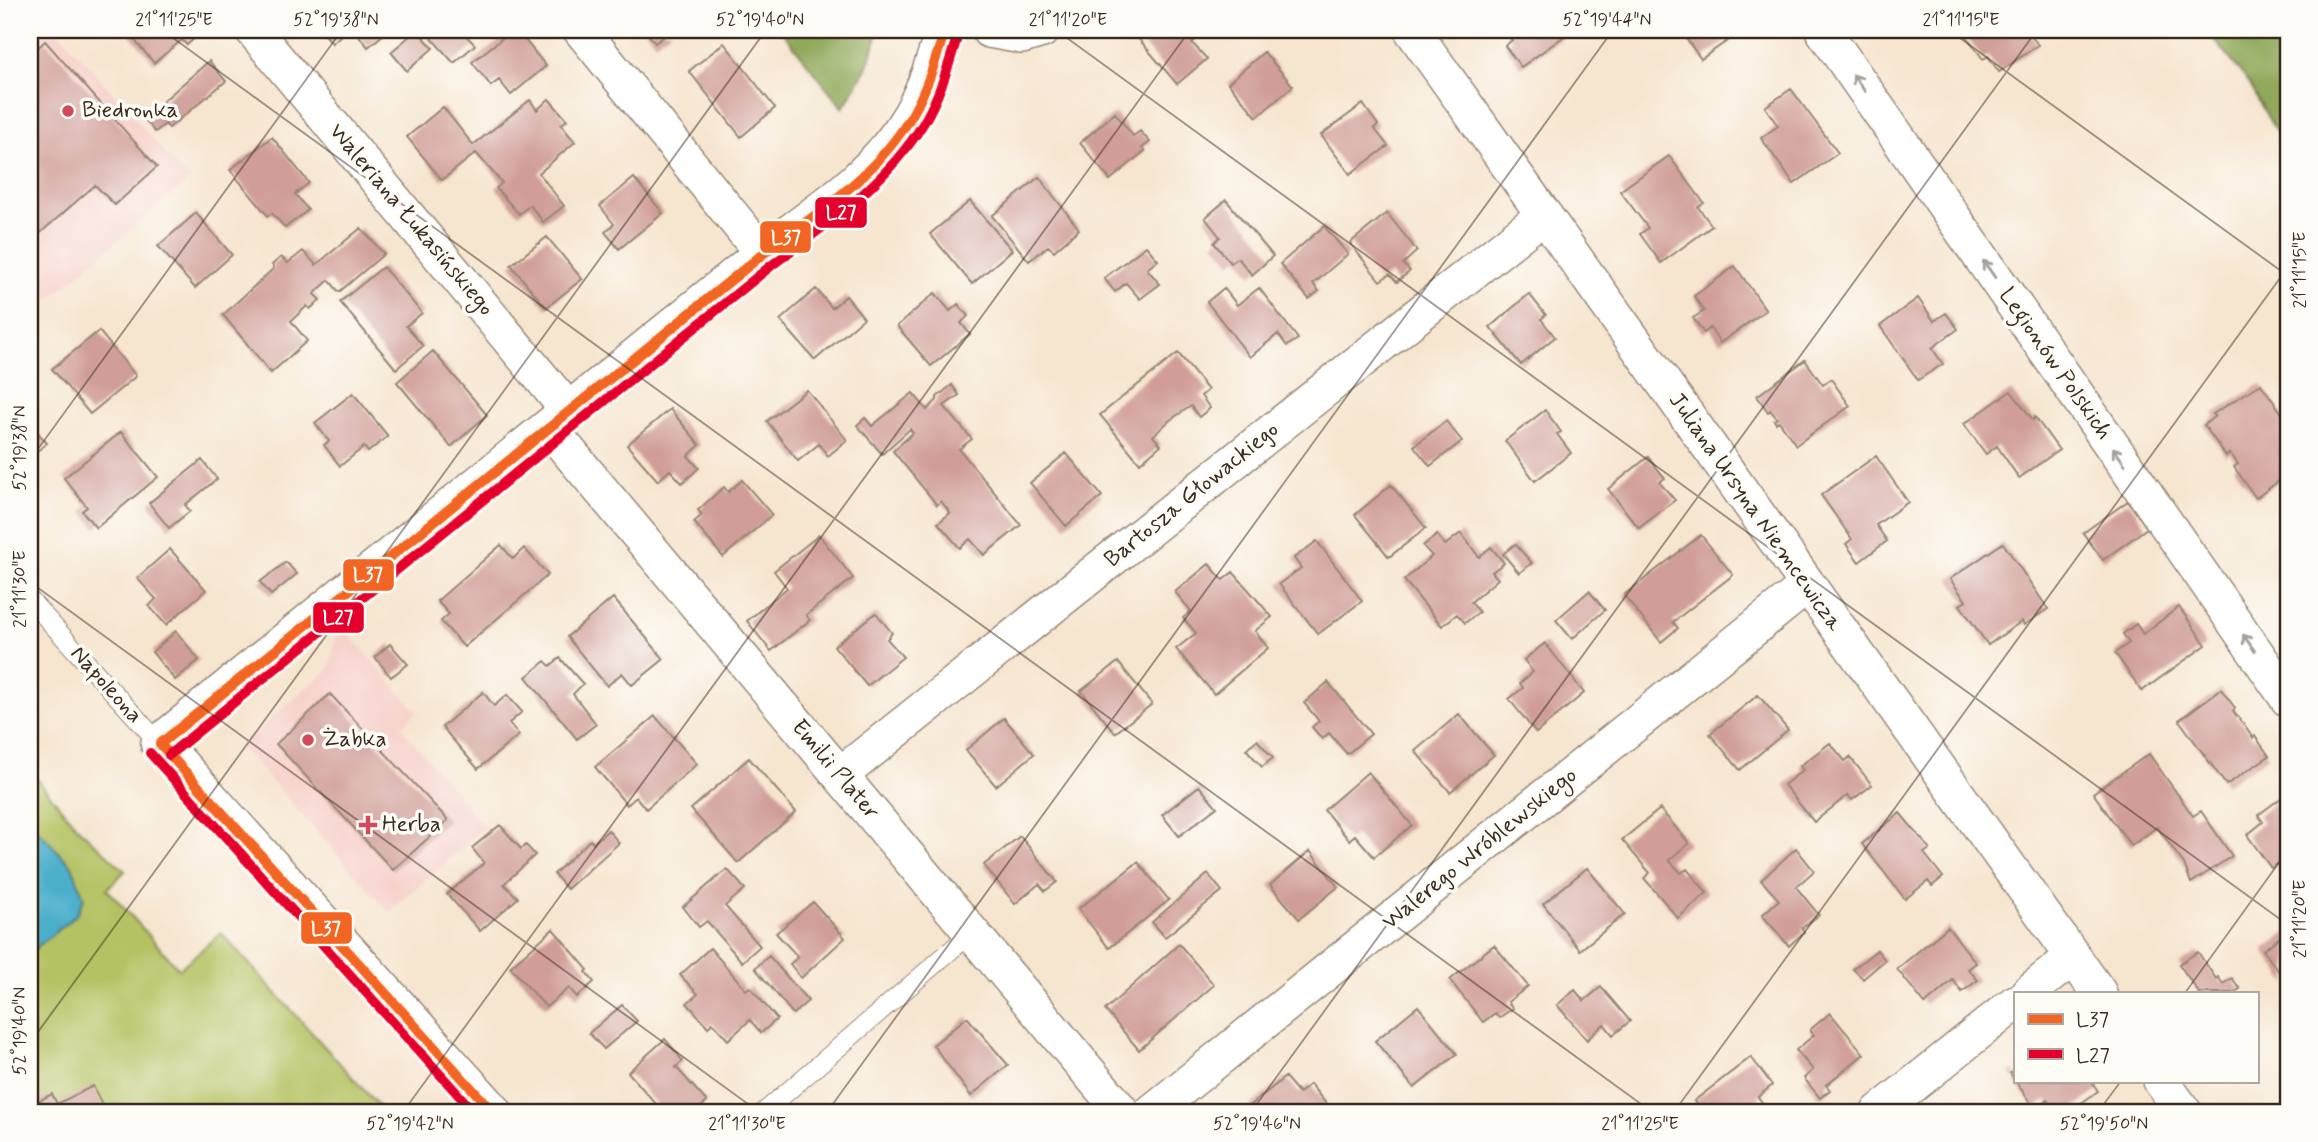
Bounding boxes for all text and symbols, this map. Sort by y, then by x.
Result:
text: 21°11'25"E [135,8,213,32]
text: 52°19'38"N [293,8,379,32]
text: 52°19'40"N [716,8,804,32]
text: 21°11'20"E [1029,8,1107,32]
text: 52°19'44"N [1563,8,1651,32]
text: 21°11'15"E [1923,8,1999,32]
one-way arrow [1852,73,1866,93]
place label: Biedronka [82,96,178,126]
marker: Biedronka [60,103,76,119]
street label: Waleriana Łukasińskiego [320,118,500,324]
line badge: L27 [814,196,868,229]
text: L27 [826,201,857,226]
line badge: L37 [759,220,812,254]
text: L37 [771,226,801,251]
text: 21°11'15"E [2288,232,2312,308]
one-way arrow [1982,260,1996,279]
street label: Legionów Polskich [1990,282,2119,447]
street label: Juliana Ursyna Niemcewicza [1661,387,1849,637]
text: 52°19'38"N [8,405,32,491]
street label: Bartosza Głowackiego [1099,415,1285,575]
one-way arrow [2112,447,2126,466]
text: 21°11'30"E [8,550,32,628]
line badge: L37 [342,558,395,592]
text: L37 [353,563,383,588]
line badge: L27 [312,601,365,634]
text: L27 [323,606,354,631]
one-way arrow [2242,634,2256,653]
street label: Napoleona [63,640,149,730]
street label: Emilii Plater [784,713,886,827]
place label: Żabka [322,725,387,755]
marker: Żabka [300,732,316,748]
street label: Walerego Wróblewskiego [1376,761,1585,939]
place label: Herba [382,810,441,840]
marker: Herba [360,817,376,833]
text: 21°11'20"E [2288,880,2312,958]
line badge: L37 [300,911,353,945]
text: L37 [311,917,341,942]
text: 52°19'40"N [8,987,32,1075]
legend [2014,992,2258,1082]
text: L37 [2076,1006,2109,1034]
text: L27 [2076,1042,2110,1070]
text: 52°19'42"N [366,1112,454,1136]
text: 21°11'30"E [708,1112,786,1136]
text: 52°19'46"N [1213,1112,1301,1136]
text: 21°11'25"E [1601,1112,1679,1136]
text: 52°19'50"N [2060,1112,2148,1136]

